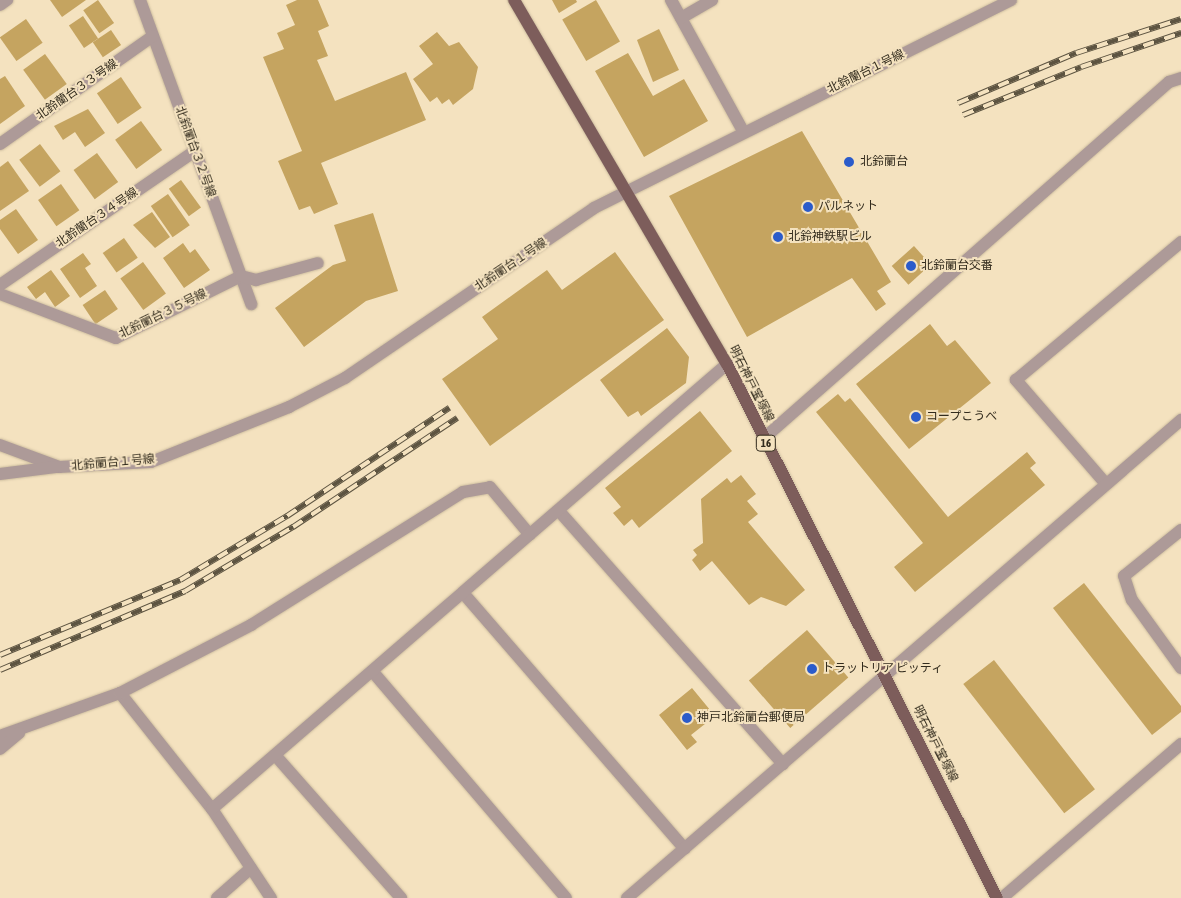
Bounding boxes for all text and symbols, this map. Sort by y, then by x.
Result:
street label: 北鈴蘭台１号線 [825,47,907,97]
street label: 北鈴蘭台３３号線 [34,57,120,123]
street label: 北鈴蘭台３２号線 [172,104,218,200]
marker: 北鈴蘭台 [842,155,856,169]
place label: 北鈴蘭台 [860,155,908,169]
street label: 北鈴蘭台３４号線 [53,185,141,251]
place label: パルネット [818,200,878,214]
marker: パルネット [802,201,814,213]
place label: 北鈴神鉄駅ビル [788,230,872,244]
marker: 北鈴神鉄駅ビル [772,231,784,243]
street label: 北鈴蘭台１号線 [472,236,550,294]
place label: 北鈴蘭台交番 [921,259,993,273]
marker: 北鈴蘭台交番 [905,260,917,272]
street label: 北鈴蘭台３５号線 [117,286,209,342]
street label: 明石神戸宝塚線 [726,343,776,425]
place label: コープこうべ [926,410,998,424]
marker: コープこうべ [910,411,922,423]
road number: 16 [755,434,777,452]
street label: 北鈴蘭台１号線 [71,452,155,474]
place label: トラットリア ピッティ [822,662,944,676]
marker: トラットリア ピッティ [806,663,818,675]
street label: 明石神戸宝塚線 [910,703,960,785]
place label: 神戸北鈴蘭台郵便局 [697,711,805,725]
marker: 神戸北鈴蘭台郵便局 [681,712,693,724]

